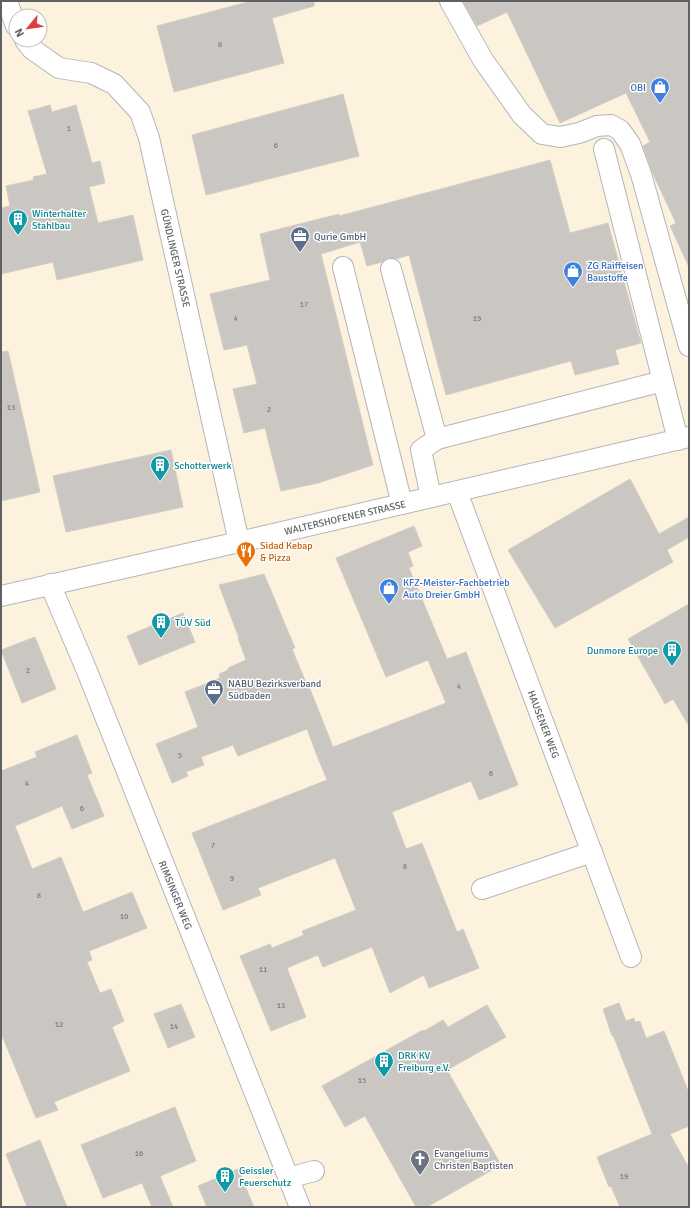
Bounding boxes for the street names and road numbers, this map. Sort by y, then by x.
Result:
street label: GÜNDLINGER STRASSE [158,208,192,309]
street label: WALTERSHOFENER STRASSE [283,498,408,538]
street label: HAUSENER WEG [525,689,562,760]
street label: RIMSINGER WEG [156,859,194,932]

